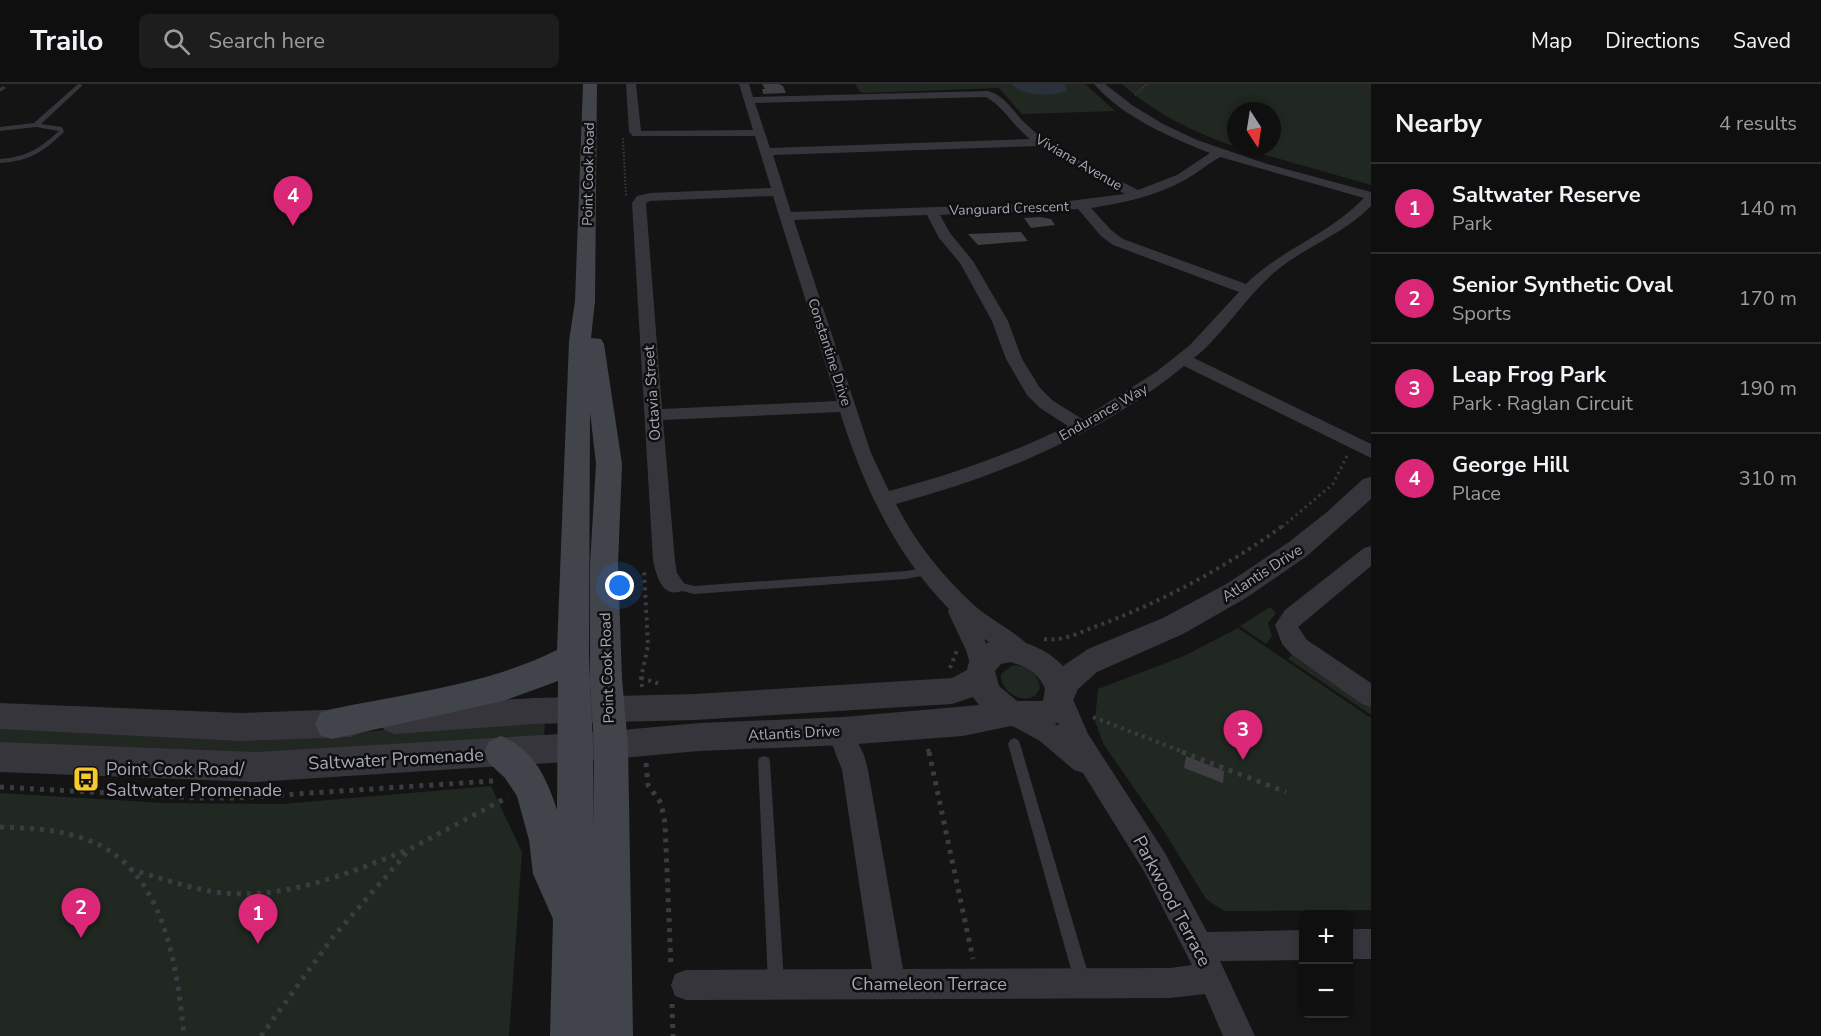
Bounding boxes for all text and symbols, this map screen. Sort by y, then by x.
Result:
search box [139,14,559,68]
text: Trailo [30,22,103,60]
icon: search [160,25,193,58]
text: Search here [208,26,325,56]
text: Map [1531,27,1572,55]
text: Directions [1605,27,1700,55]
text: Saved [1733,27,1791,55]
north arrow [1227,102,1281,156]
text: Nearby [1395,106,1482,141]
text: 4 results [1719,110,1797,137]
street label: Point Cook Road [578,122,599,226]
street label: Viviana Avenue [1031,129,1126,195]
pin: 4 [274,176,312,226]
text: Saltwater Reserve [1452,180,1641,210]
text: 1 [1409,195,1421,222]
text: 140 m [1739,195,1797,222]
street label: Vanguard Crescent [948,197,1069,220]
text: Park [1452,210,1492,237]
text: Senior Synthetic Oval [1452,270,1673,300]
text: 2 [1409,285,1421,312]
text: 170 m [1739,285,1797,312]
street label: Constantine Drive [803,296,856,408]
text: Sports [1452,300,1511,327]
street label: Octavia Street [639,344,665,441]
text: Leap Frog Park [1452,360,1606,390]
text: 3 [1409,375,1421,402]
text: 190 m [1739,375,1797,402]
street label: Endurance Way [1056,379,1152,445]
text: Park · Raglan Circuit [1452,390,1633,417]
text: George Hill [1452,450,1569,480]
text: 4 [1409,465,1421,492]
text: 310 m [1739,465,1797,492]
text: Place [1452,480,1501,507]
street label: Atlantis Drive [1218,539,1306,607]
your location [605,571,634,600]
street label: Point Cook Road [595,612,619,724]
pin: 3 [1224,710,1262,760]
street label: Atlantis Drive [747,721,841,745]
street label: Saltwater Promenade [308,742,484,776]
place label: Point Cook Road/ Saltwater Promenade [106,757,282,802]
bus stop icon: Point Cook Road/ Saltwater Promenade [71,764,101,794]
street label: Parkwood Terrace [1127,831,1217,971]
pin: 2 [62,888,100,938]
pin: 1 [238,894,278,944]
map controls [1299,910,1353,1018]
button: + [1299,910,1353,964]
button: − [1299,964,1353,1018]
street label: Chameleon Terrace [851,972,1007,996]

